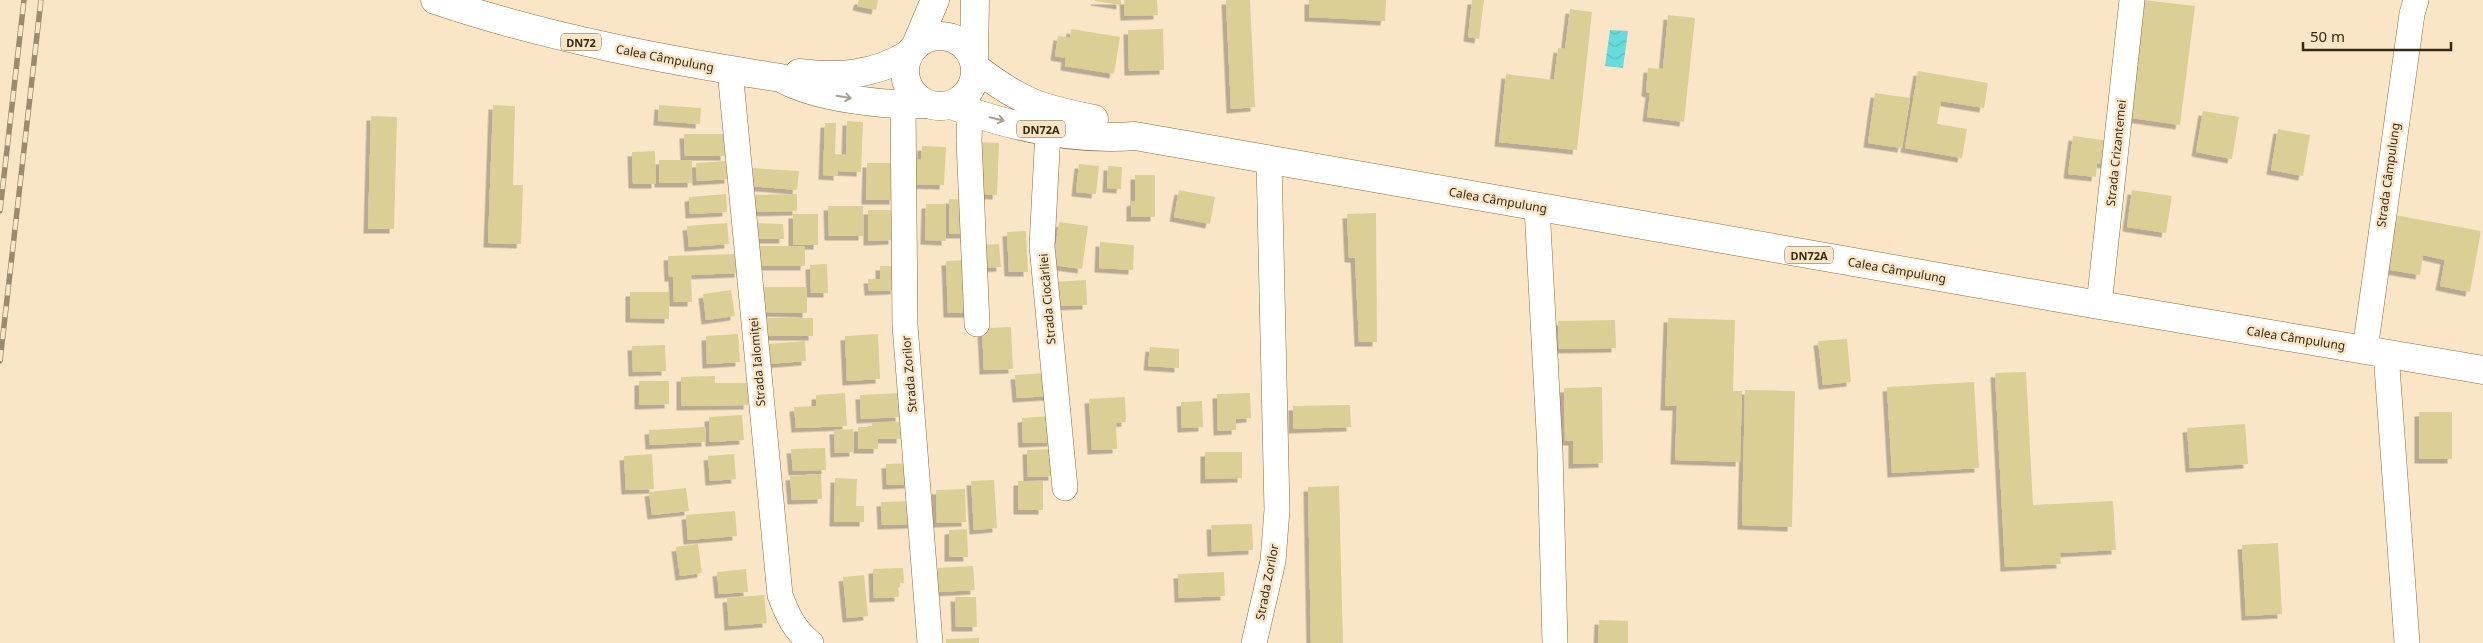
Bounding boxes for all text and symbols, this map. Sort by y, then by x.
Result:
scale bar [2303,20,2450,52]
text: 50 m [2310,26,2345,46]
road number: DN72 [561,34,601,51]
street label: Calea Câmpulung [614,40,716,76]
one-way arrow [836,92,852,102]
street label: Strada Crizantemei [2102,99,2130,207]
one-way arrow [989,115,1005,124]
road number: DN72A [1017,120,1065,138]
street label: Strada Câmpulung [2372,122,2404,228]
street label: Calea Câmpulung [1447,183,1549,217]
road number: DN72A [1785,246,1833,264]
street label: Strada Ciocârliei [1035,253,1059,345]
street label: Calea Câmpulung [1846,253,1948,287]
street label: Strada Ialomiței [745,317,769,407]
street label: Calea Câmpulung [2245,322,2347,354]
street label: Strada Zorilor [897,335,921,413]
street label: Strada Zorilor [1251,543,1283,621]

